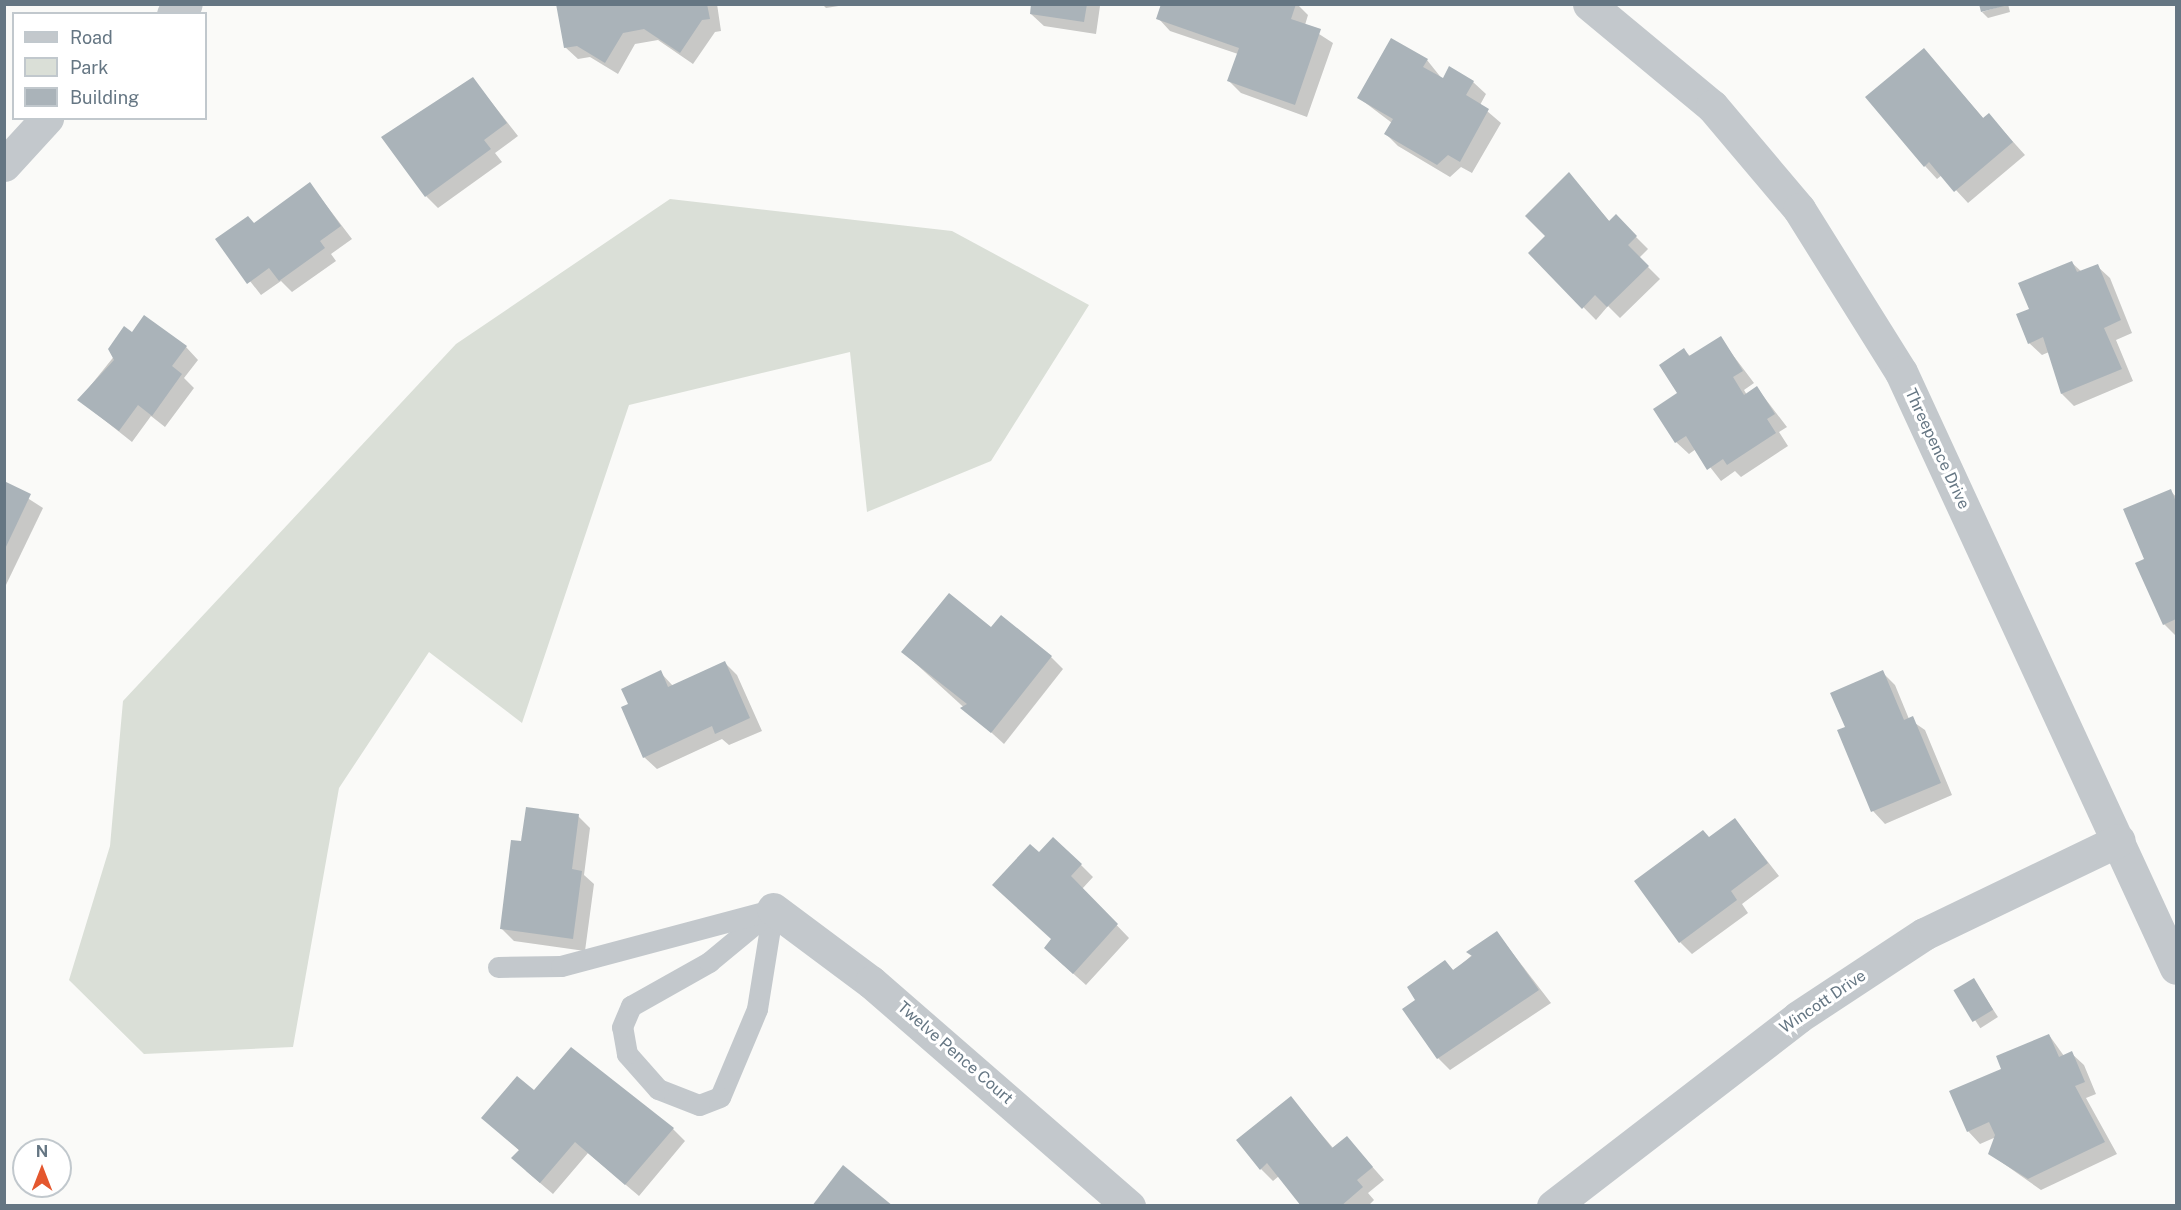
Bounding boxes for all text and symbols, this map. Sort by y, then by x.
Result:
legend [12,12,207,120]
text: Road [70,27,113,48]
text: Park [70,57,108,78]
text: Building [70,87,139,108]
street label: Threepence Drive [1901,386,1973,512]
street label: Wincott Drive [1776,966,1870,1038]
street label: Twelve Pence Court [893,997,1017,1109]
north arrow [12,1138,72,1198]
text: N [36,1142,48,1161]

